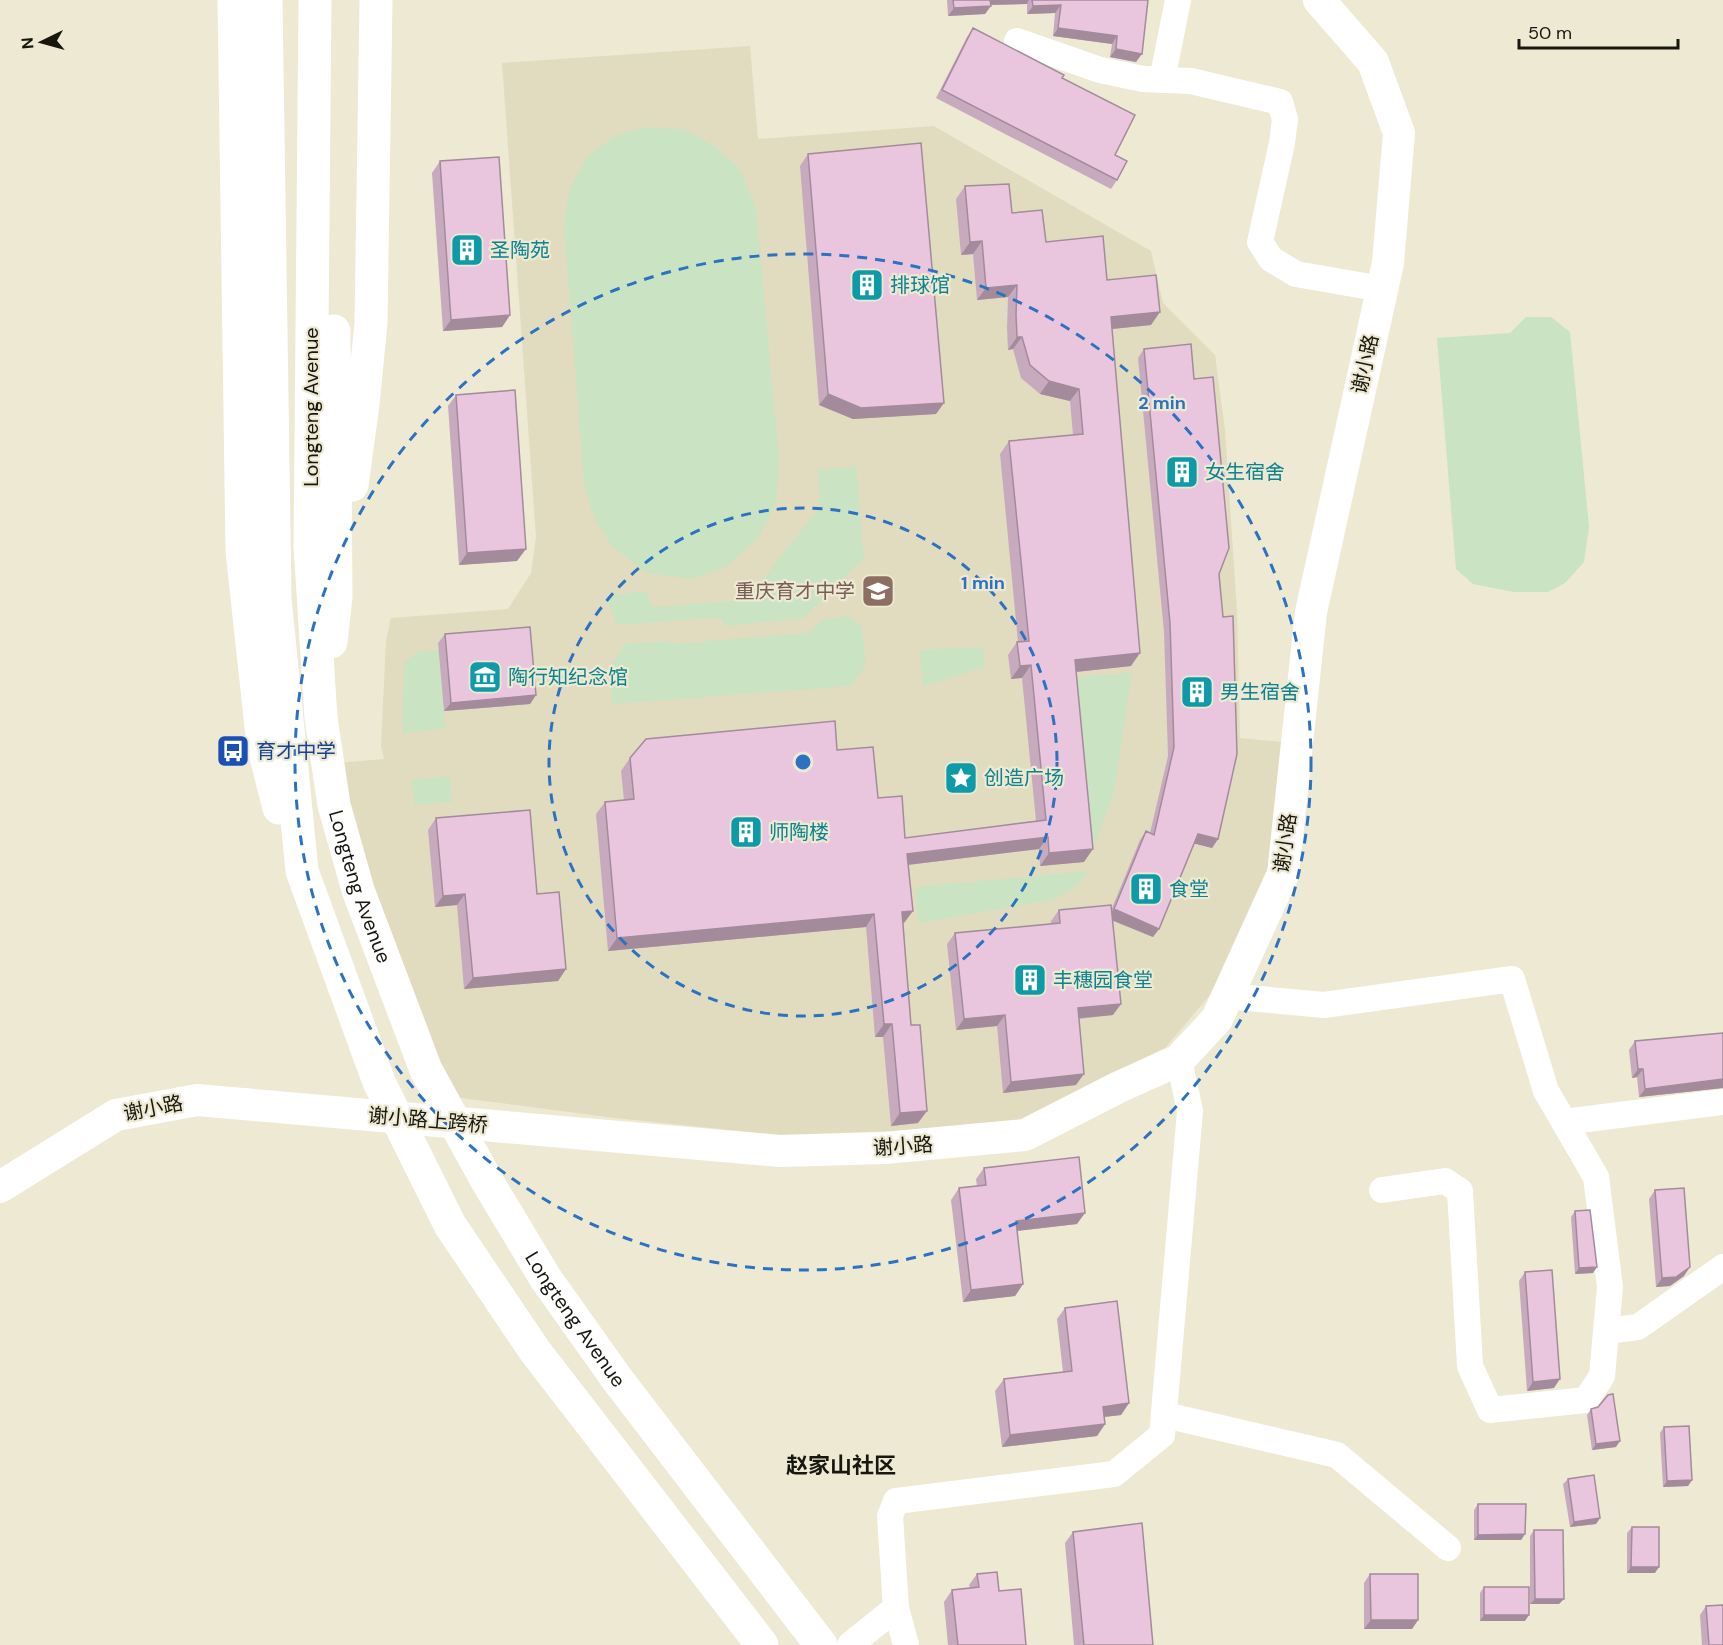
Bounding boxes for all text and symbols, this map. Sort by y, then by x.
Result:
north arrow [12,12,72,72]
scale bar [1519,12,1678,50]
text: 50 m [1528,21,1572,45]
text: N [17,37,39,50]
building icon: 圣陶苑 [449,232,485,268]
place label: 圣陶苑 [490,237,550,263]
building icon: 排球馆 [849,267,885,303]
place label: 排球馆 [890,272,950,298]
street label: Longteng Avenue [298,327,324,487]
street label: 谢小路 [1346,332,1384,396]
text: 2 min [1138,391,1186,415]
building icon: 女生宿舍 [1164,454,1200,490]
place label: 女生宿舍 [1205,459,1285,485]
text: 1 min [961,571,1005,595]
school or university icon: 重庆育才中学 [860,573,896,609]
place label: 重庆育才中学 [735,578,855,604]
museum icon: 陶行知纪念馆 [467,659,503,695]
place label: 陶行知纪念馆 [508,664,628,690]
building icon: 男生宿舍 [1179,674,1215,710]
place label: 男生宿舍 [1220,679,1300,705]
bus stop icon: 育才中学 [215,733,251,769]
place label: 育才中学 [256,738,336,764]
centre of rings [793,752,813,772]
place icon: 创造广场 [943,760,979,796]
place label: 创造广场 [984,765,1064,791]
street label: Longteng Avenue [323,807,397,967]
street label: 谢小路 [1268,811,1302,875]
building icon: 师陶楼 [728,814,764,850]
place label: 师陶楼 [769,819,829,845]
building icon: 食堂 [1128,871,1164,907]
place label: 食堂 [1169,876,1209,902]
building icon: 丰穗园食堂 [1012,962,1048,998]
place label: 丰穗园食堂 [1053,967,1153,993]
street label: 谢小路 [121,1090,185,1126]
street label: 谢小路上跨桥 [367,1102,489,1138]
street label: 谢小路 [872,1131,934,1161]
street label: Longteng Avenue [519,1247,632,1392]
district label: 赵家山社区 [786,1451,896,1480]

